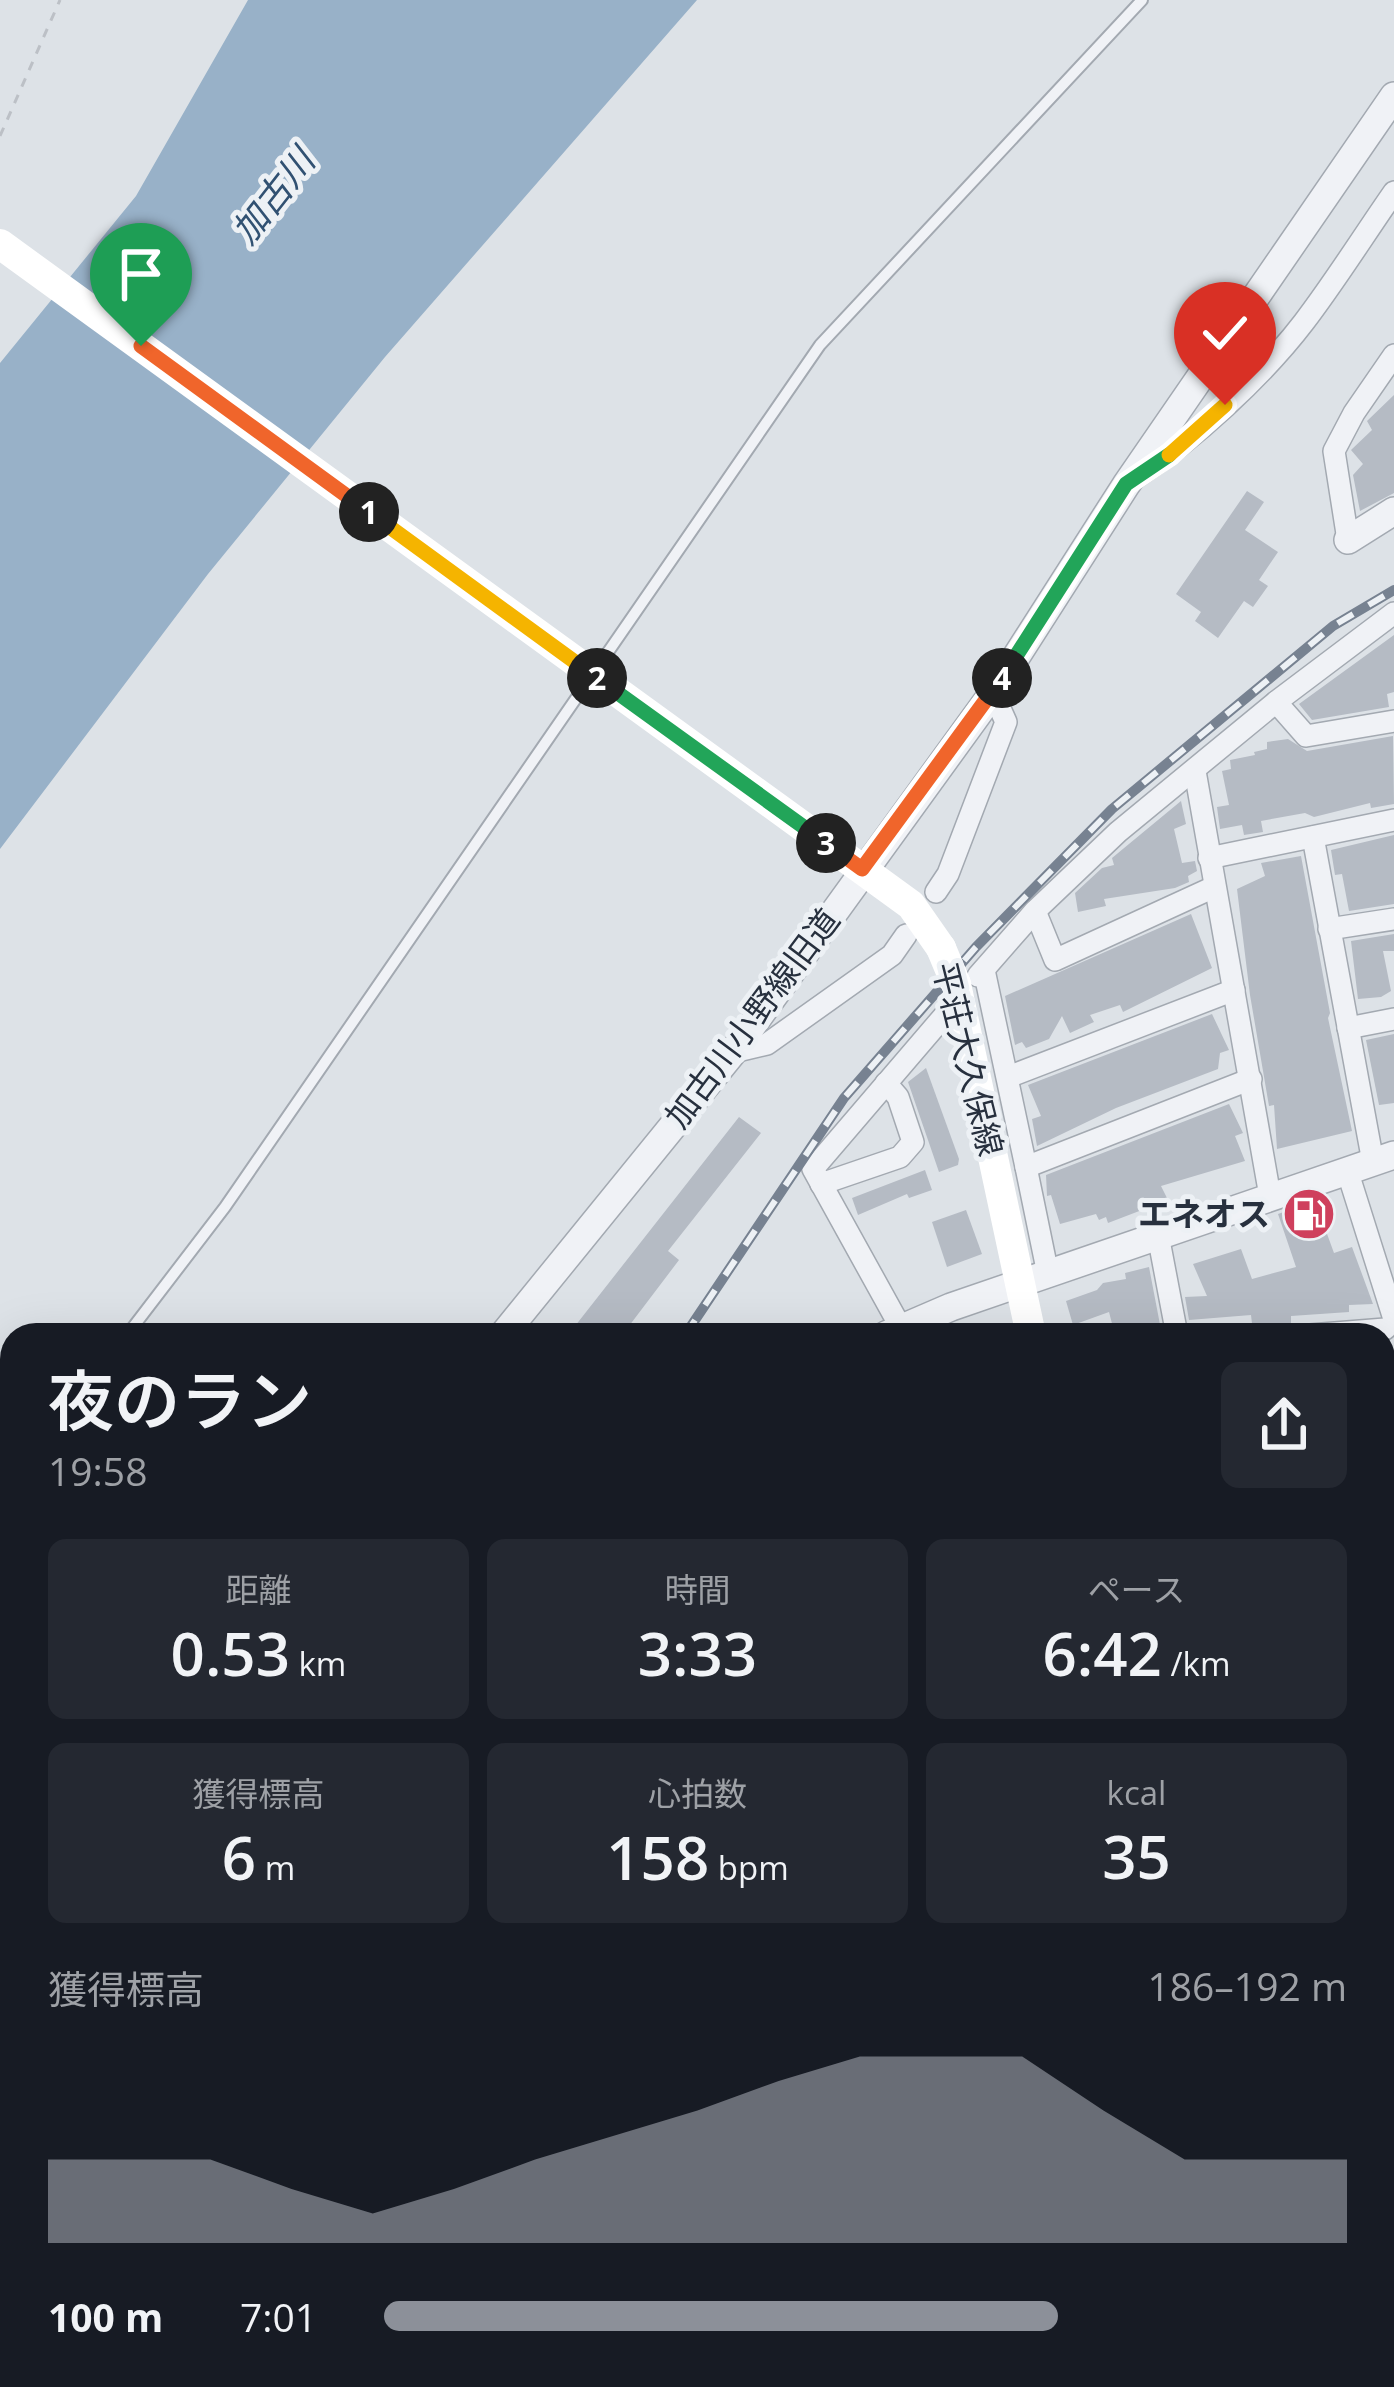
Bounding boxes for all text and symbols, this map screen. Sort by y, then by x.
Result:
water label: 加古川 [220,135,328,253]
pin [90,223,192,346]
icon: arrive [108,241,174,307]
pin [1174,282,1276,405]
icon: check [1192,300,1258,366]
pin: 1 [339,482,399,542]
text: 1 [360,489,378,534]
pin: 2 [567,648,627,708]
pin: 4 [972,648,1032,708]
text: 2 [588,655,606,700]
text: 4 [993,655,1011,700]
pin: 3 [796,813,856,873]
text: 3 [817,820,835,865]
street label: 加古川小野線旧道 [654,899,849,1137]
street label: 平荘大久保線 [923,957,1014,1160]
fuel station icon: エネオス [1281,1186,1337,1242]
place label: エネオス [1138,1191,1270,1236]
text: 夜のラン [48,1354,312,1444]
button: share [1221,1362,1347,1488]
text: 19:58 [48,1444,147,1497]
text: 距離 [226,1567,292,1612]
text: 時間 [665,1567,731,1612]
text: ペース [1088,1567,1185,1612]
text: 0.53 [171,1612,290,1694]
text: 3:33 [638,1612,757,1694]
text: 6:42 [1043,1612,1162,1694]
text: km [290,1641,346,1686]
text: /km [1162,1641,1230,1686]
text: kcal [1107,1770,1166,1815]
text: 獲得標高 [193,1771,325,1816]
text: 心拍数 [648,1771,747,1816]
text: 35 [1102,1815,1171,1897]
text: 6 [222,1816,256,1898]
text: 158 [606,1816,709,1898]
text: m [256,1845,295,1890]
text: bpm [709,1845,789,1890]
text: 186–192 m [1147,1959,1347,2012]
text: 獲得標高 [48,1962,204,2015]
text: 100 m [48,2290,163,2343]
text: 7:01 [240,2290,317,2343]

